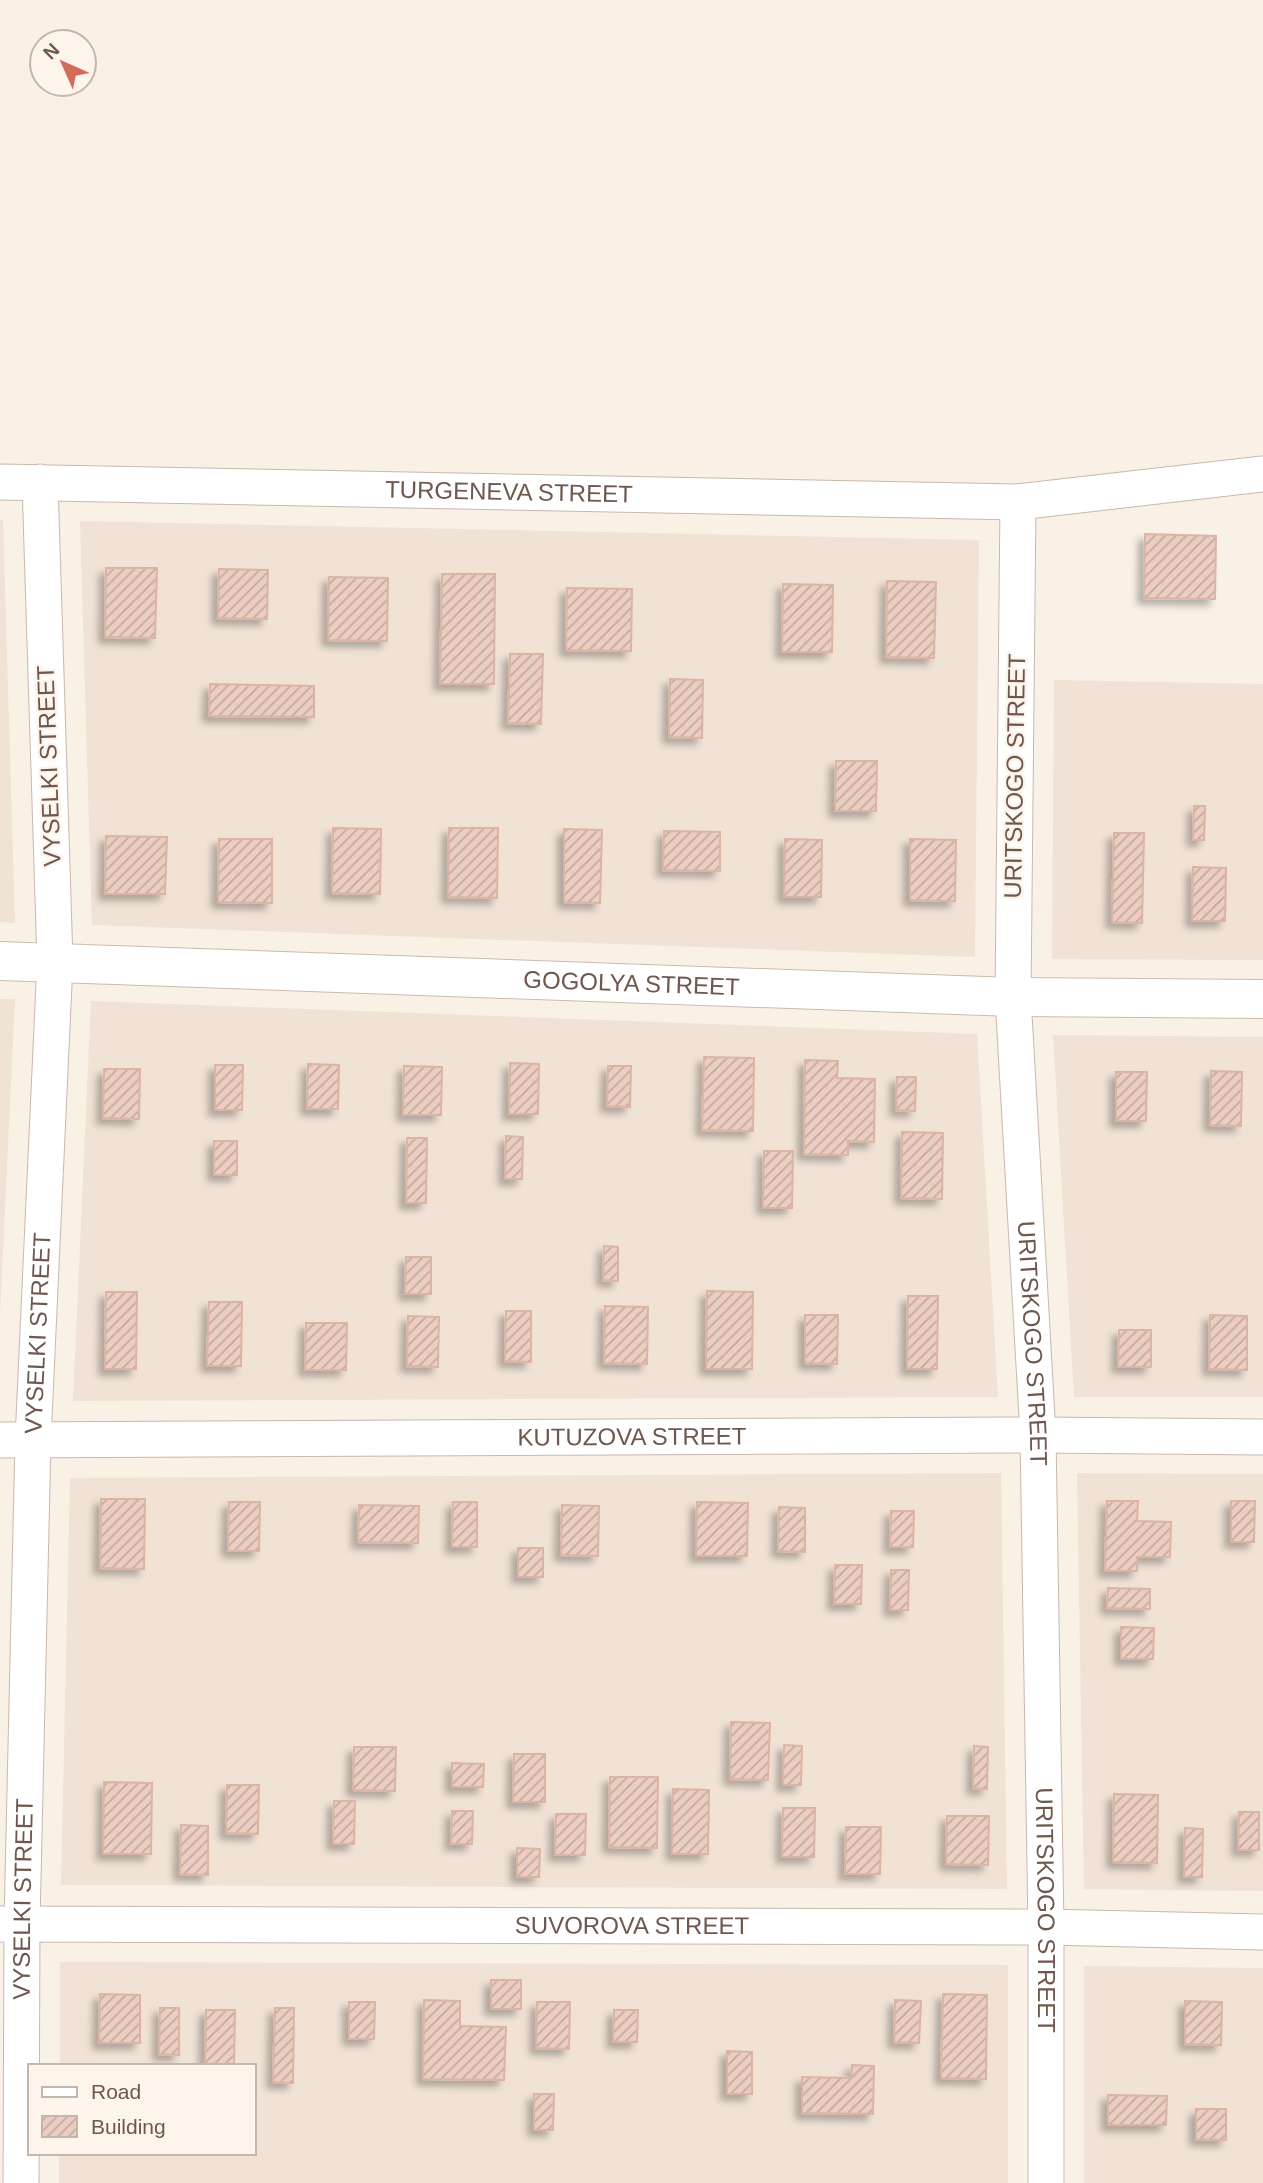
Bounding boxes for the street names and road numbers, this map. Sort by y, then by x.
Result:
street label: TURGENEVA STREET [385,476,633,507]
street label: URITSKOGO STREET [999,653,1030,899]
street label: VYSELKI STREET [31,665,66,867]
street label: GOGOLYA STREET [523,966,741,1000]
street label: URITSKOGO STREET [1013,1220,1053,1467]
street label: VYSELKI STREET [19,1232,56,1434]
street label: KUTUZOVA STREET [517,1422,747,1451]
street label: URITSKOGO STREET [1031,1787,1060,2033]
street label: VYSELKI STREET [8,1798,38,2000]
street label: SUVOROVA STREET [515,1911,750,1939]

